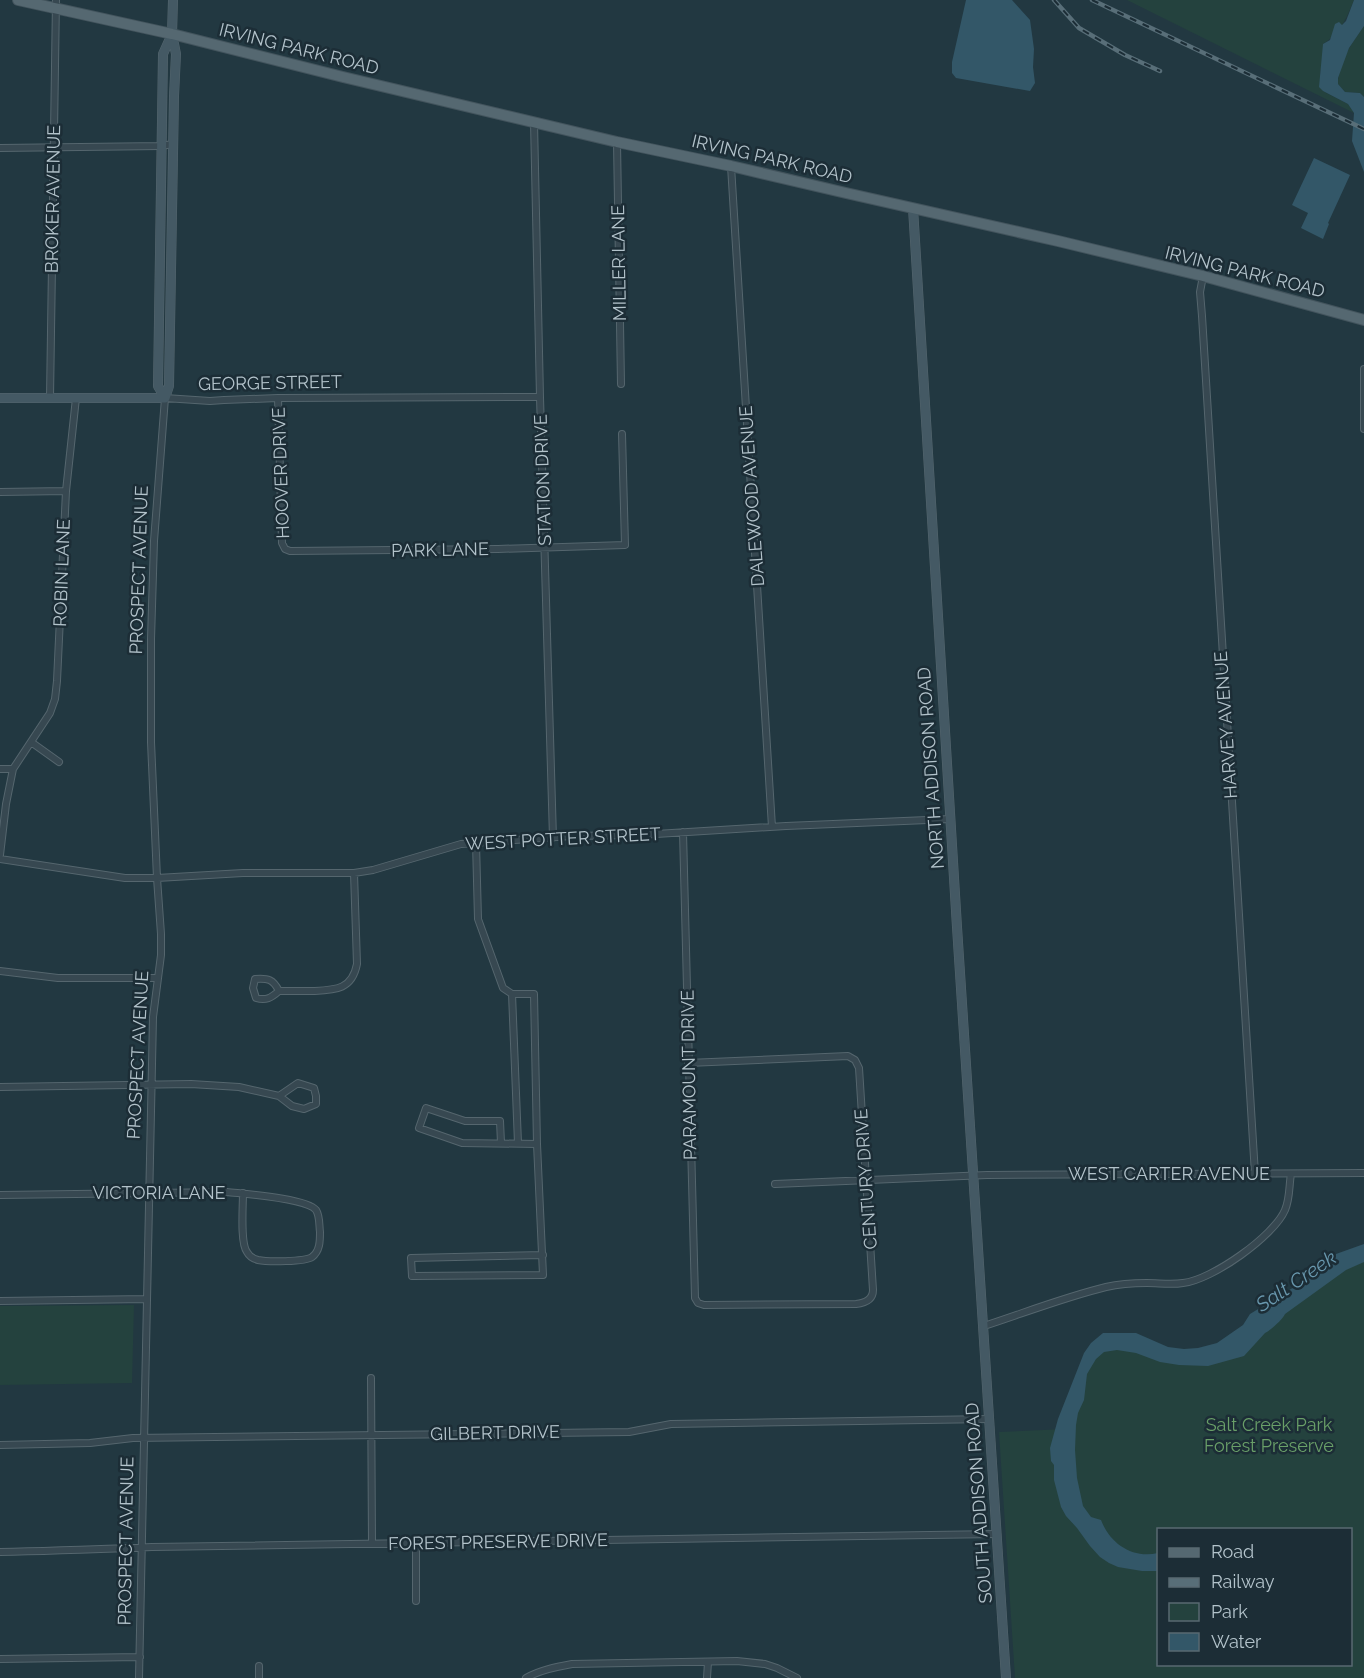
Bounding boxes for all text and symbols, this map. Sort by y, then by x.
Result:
street label: IRVING PARK ROAD [217,18,381,79]
street label: BROKER AVENUE [41,125,64,273]
street label: IRVING PARK ROAD [690,130,854,187]
street label: MILLER LANE [607,205,630,321]
street label: IRVING PARK ROAD [1163,241,1327,302]
street label: GEORGE STREET [198,371,342,394]
street label: DALEWOOD AVENUE [735,405,768,587]
street label: HOOVER DRIVE [268,407,293,539]
street label: STATION DRIVE [530,414,555,546]
street label: PROSPECT AVENUE [125,485,152,655]
street label: ROBIN LANE [49,519,74,627]
street label: PARK LANE [391,538,489,561]
street label: HARVEY AVENUE [1210,651,1241,800]
street label: NORTH ADDISON ROAD [913,666,948,870]
street label: WEST POTTER STREET [465,823,661,854]
street label: PROSPECT AVENUE [123,970,152,1140]
street label: PARAMOUNT DRIVE [677,990,700,1160]
street label: CENTURY DRIVE [850,1108,881,1250]
street label: WEST CARTER AVENUE [1068,1163,1270,1184]
street label: VICTORIA LANE [93,1182,226,1203]
water label: Salt Creek [1250,1245,1341,1317]
street label: SOUTH ADDISON ROAD [961,1402,996,1604]
park label: Salt Creek Park Forest Preserve [1204,1414,1334,1456]
street label: GILBERT DRIVE [430,1421,560,1444]
street label: PROSPECT AVENUE [114,1456,137,1626]
legend [1157,1528,1352,1666]
street label: FOREST PRESERVE DRIVE [388,1529,608,1554]
text: Road [1211,1541,1254,1562]
text: Railway [1211,1571,1275,1592]
text: Park [1211,1601,1248,1622]
text: Water [1211,1631,1262,1652]

